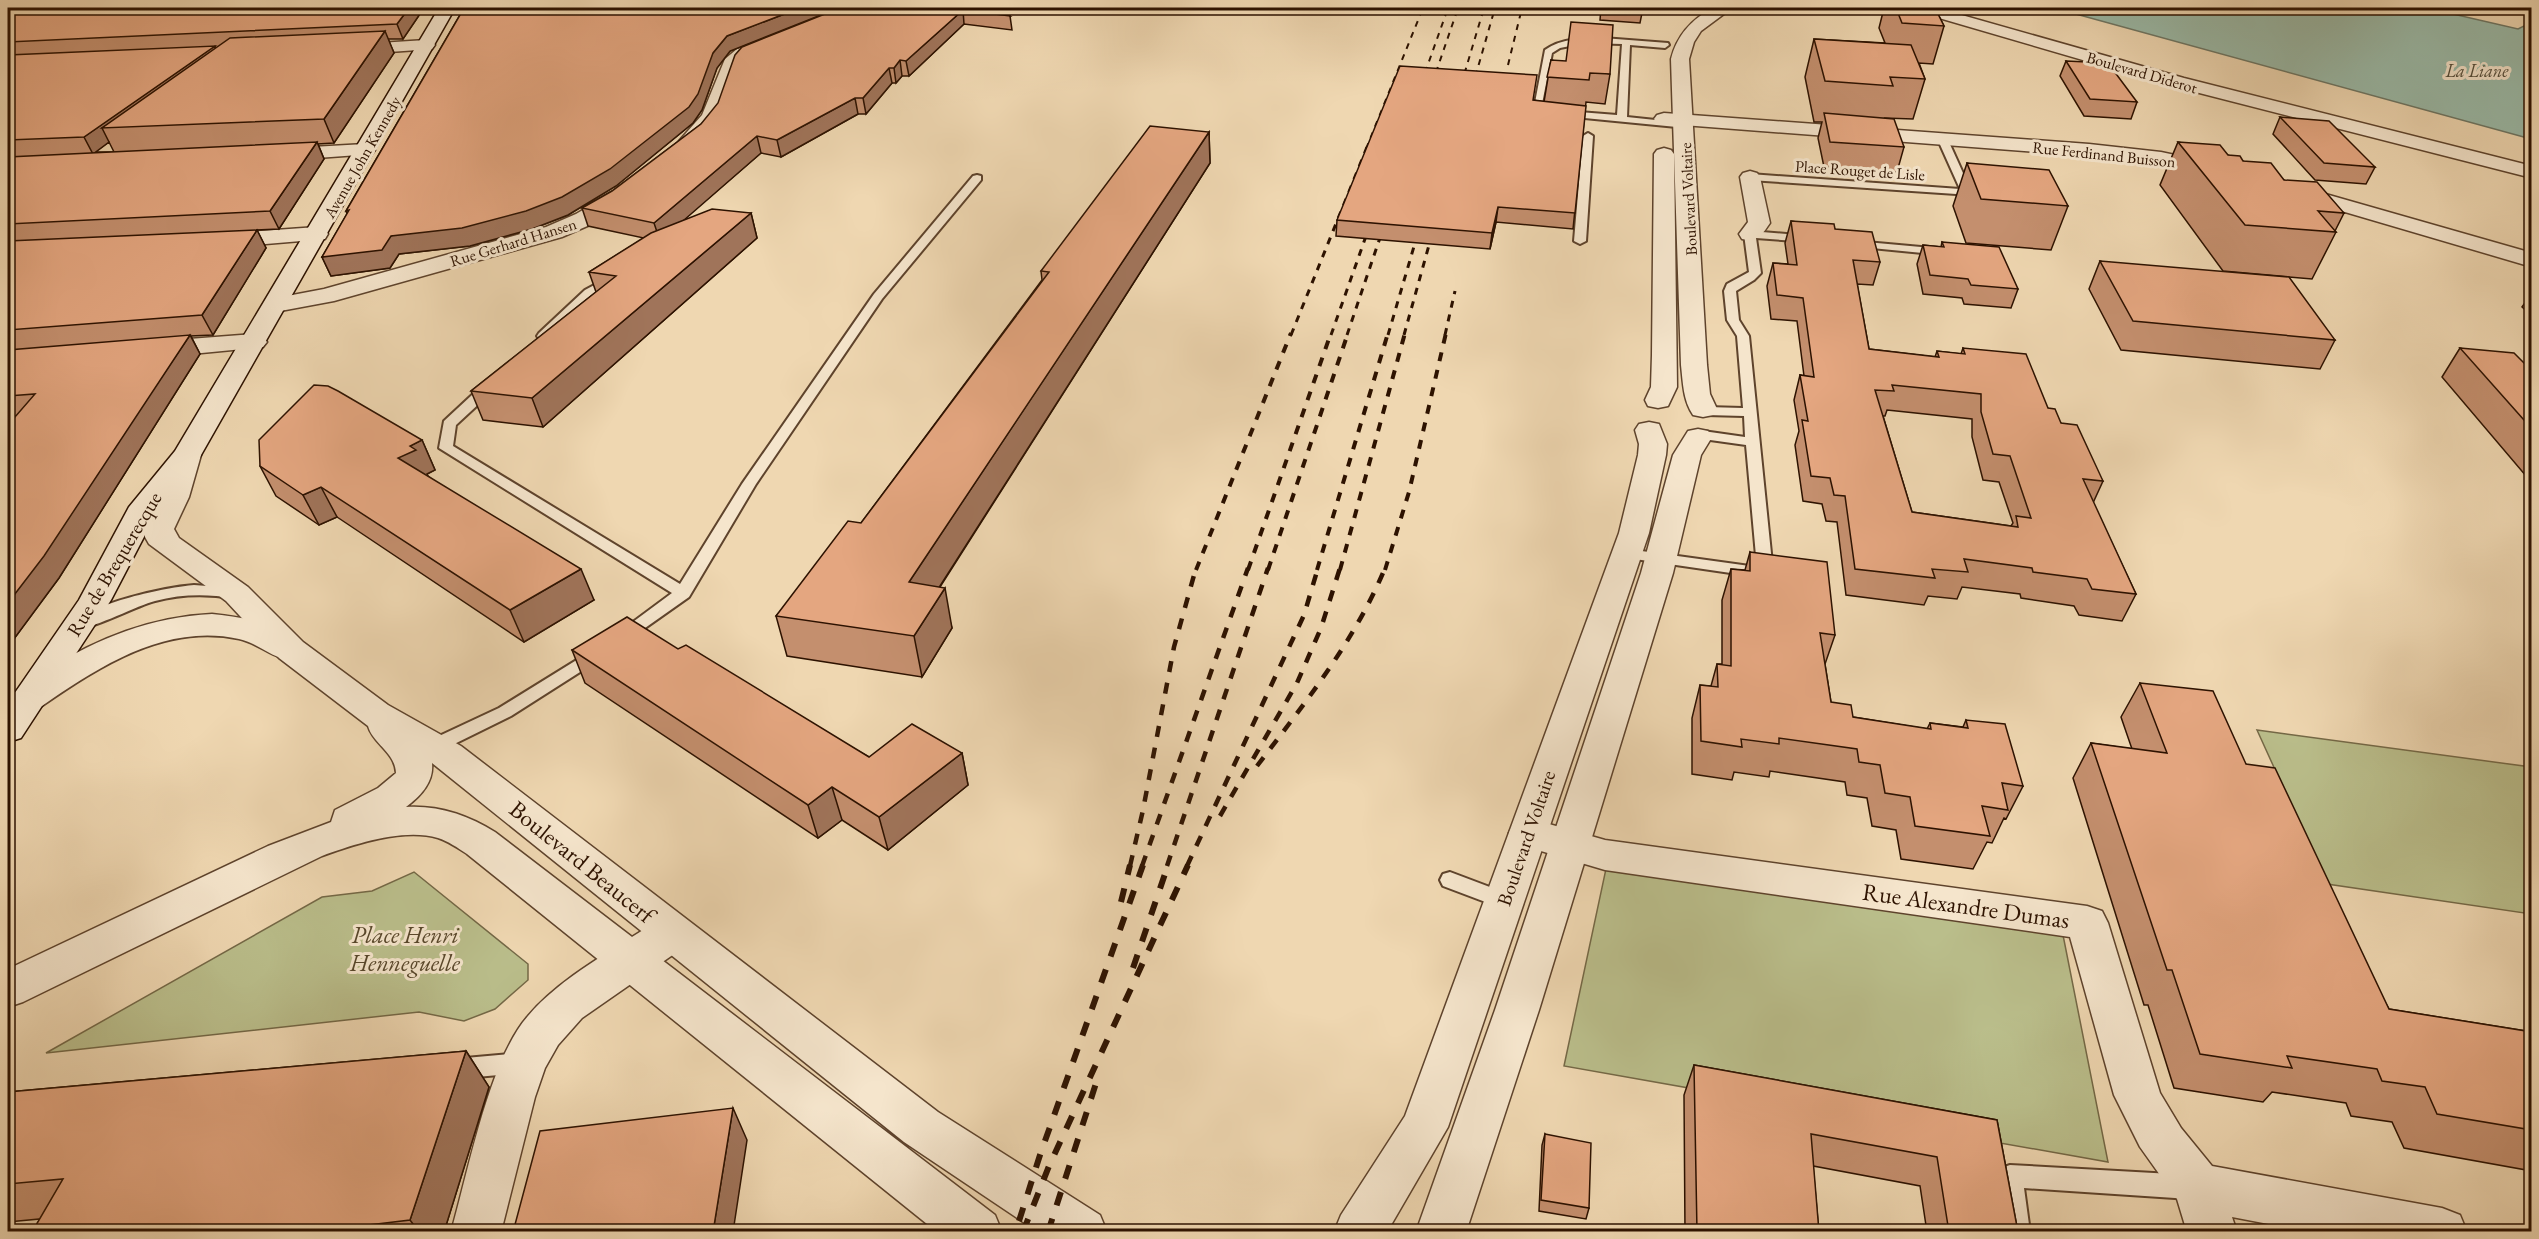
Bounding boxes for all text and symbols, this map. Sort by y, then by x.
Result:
street label: Boulevard Diderot [2084,47,2200,98]
water label: La Liane [2445,59,2509,82]
street label: Avenue John Kennedy [318,92,406,223]
street label: Rue Ferdinand Buisson [2031,137,2177,173]
street label: Boulevard Voltaire [1675,142,1702,256]
street label: Place Rouget de Lisle [1794,155,1926,186]
street label: Rue Gerhard Hansen [447,213,580,272]
street label: Rue de Brequerecque [61,487,168,641]
street label: Boulevard Voltaire [1491,767,1561,909]
street label: Boulevard Beaucerf [503,793,664,932]
street label: Rue Alexandre Dumas [1861,876,2071,935]
park label: Place Henri Henneguelle [349,919,461,978]

